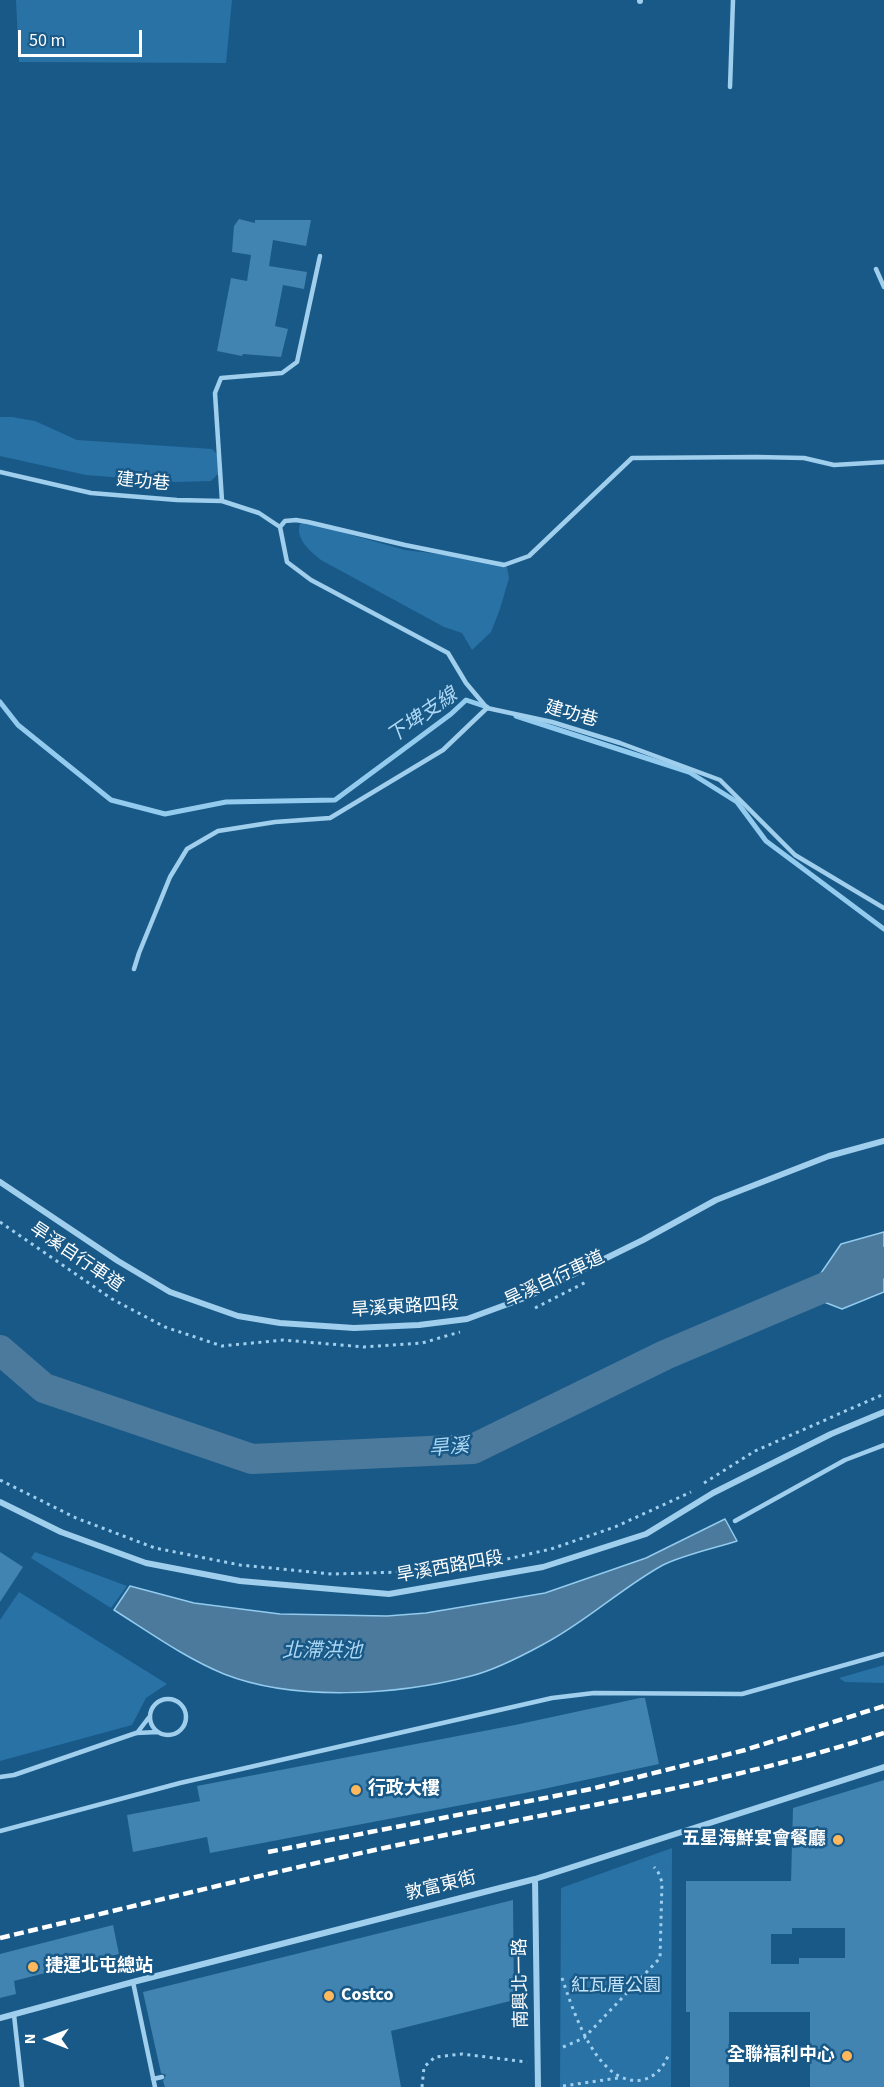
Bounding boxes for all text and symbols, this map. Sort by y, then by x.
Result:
scale bar [21,18,146,56]
text: 50 m [29,28,65,53]
street label: 建功巷 [115,470,171,496]
water label: 下埤支線 [383,684,463,750]
street label: 建功巷 [542,698,600,732]
street label: 旱溪自行車道 [25,1219,127,1297]
street label: 旱溪自行車道 [501,1247,609,1313]
street label: 旱溪東路四段 [350,1293,460,1323]
water label: 旱溪 [428,1435,470,1463]
street label: 旱溪西路四段 [395,1548,505,1588]
water label: 北滯洪池 [282,1641,362,1665]
place label: 行政大樓 [368,1779,440,1801]
marker: 行政大樓 [349,1783,363,1797]
place label: 五星海鮮宴會餐廳 [682,1829,826,1851]
marker: 五星海鮮宴會餐廳 [831,1833,845,1847]
street label: 敦富東街 [403,1868,479,1906]
street label: 南興北一路 [510,1938,534,2028]
place label: 捷運北屯總站 [45,1956,153,1978]
marker: 捷運北屯總站 [26,1960,40,1974]
park label: 紅瓦厝公園 [571,1976,661,1998]
place label: Costco [341,1985,393,2007]
marker: Costco [322,1989,336,2003]
north arrow [18,2009,78,2069]
text: N [19,2034,41,2044]
place label: 全聯福利中心 [727,2045,835,2067]
marker: 全聯福利中心 [840,2049,854,2063]

